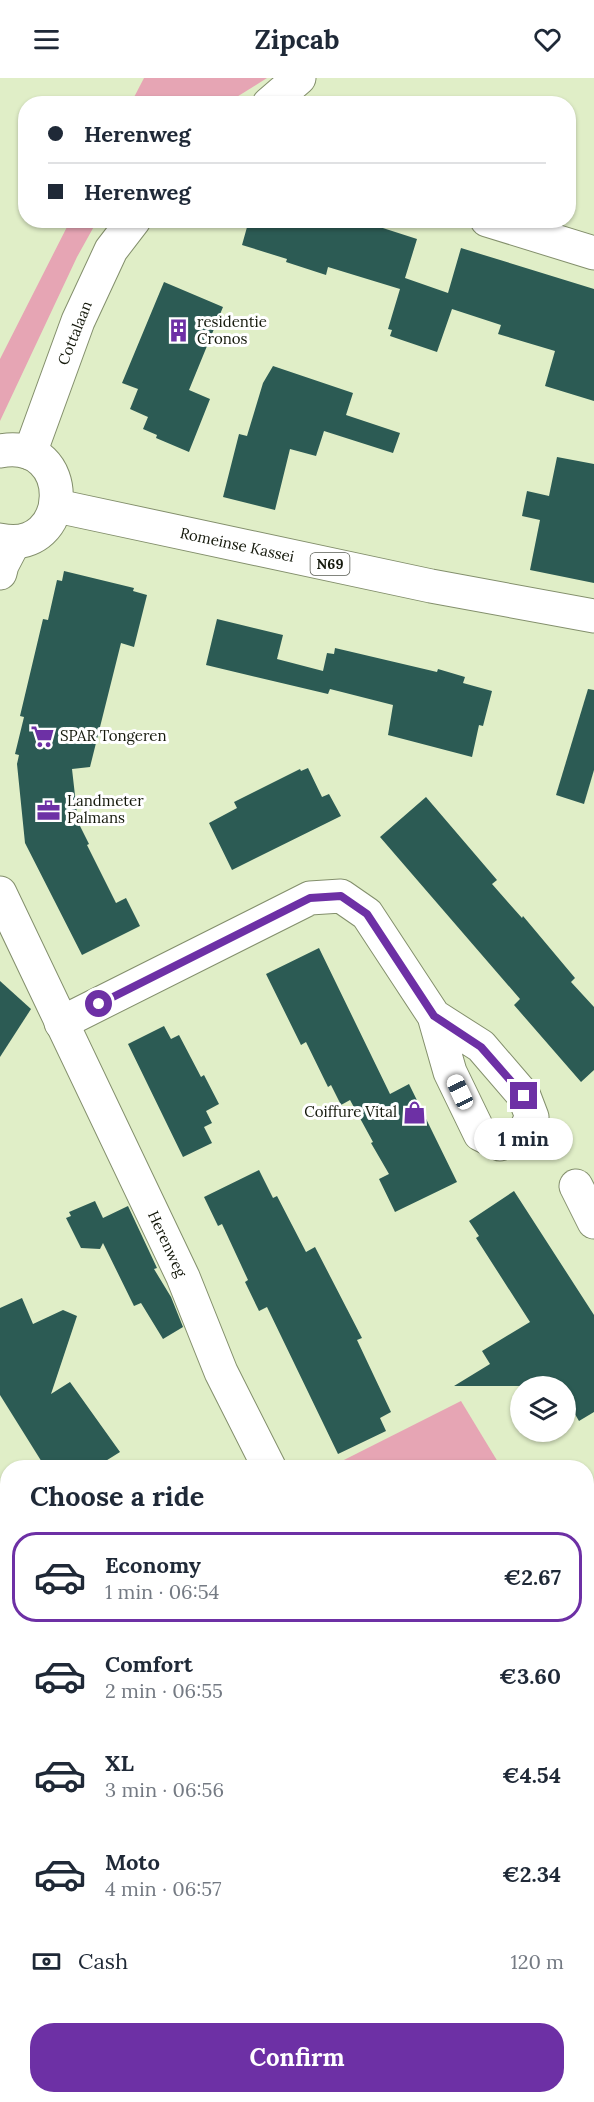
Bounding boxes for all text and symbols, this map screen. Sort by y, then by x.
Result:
text: Zipcab [255,22,339,56]
icon: menu [30,23,63,56]
icon: heart [531,23,564,56]
text: Herenweg [84,120,191,148]
text: Herenweg [84,178,191,206]
street label: Cottalaan [53,298,96,368]
place label: residentie Cronos [197,312,267,348]
building icon: residentie Cronos [166,318,192,344]
street label: Romeinse Kassei [178,523,296,566]
road number: N69 [310,553,350,575]
supermarket icon: SPAR Tongeren [29,723,55,749]
place label: SPAR Tongeren [60,726,167,745]
place label: Landmeter Palmans [67,791,144,827]
office icon: Landmeter Palmans [36,797,62,823]
route start [85,990,112,1017]
car [444,1072,476,1112]
route end [510,1082,537,1109]
shop icon: Coiffure Vital [402,1099,428,1125]
place label: Coiffure Vital [304,1102,397,1121]
callout: 1 min [474,1117,574,1159]
text: 1 min [498,1126,549,1151]
street label: Herenweg [144,1208,191,1281]
map controls [510,1376,576,1442]
button: layers [510,1376,576,1442]
text: Choose a ride [30,1479,204,1513]
icon: car [33,1550,87,1604]
text: Economy [105,1551,201,1579]
text: €2.67 [503,1563,561,1591]
text: 1 min · 06:54 [105,1579,219,1604]
icon: car [33,1649,87,1703]
text: Comfort [105,1650,193,1678]
text: €3.60 [499,1662,561,1690]
text: 2 min · 06:55 [105,1678,223,1703]
icon: car [33,1748,87,1802]
text: XL [105,1749,134,1777]
text: €4.54 [502,1761,561,1789]
text: 3 min · 06:56 [105,1777,224,1802]
icon: car [33,1847,87,1901]
text: Moto [105,1848,160,1876]
text: €2.34 [502,1860,561,1888]
text: 4 min · 06:57 [105,1876,221,1901]
icon: cash [30,1945,63,1978]
text: Cash [78,1947,128,1975]
text: 120 m [510,1949,564,1974]
button: Confirm [30,2023,564,2092]

